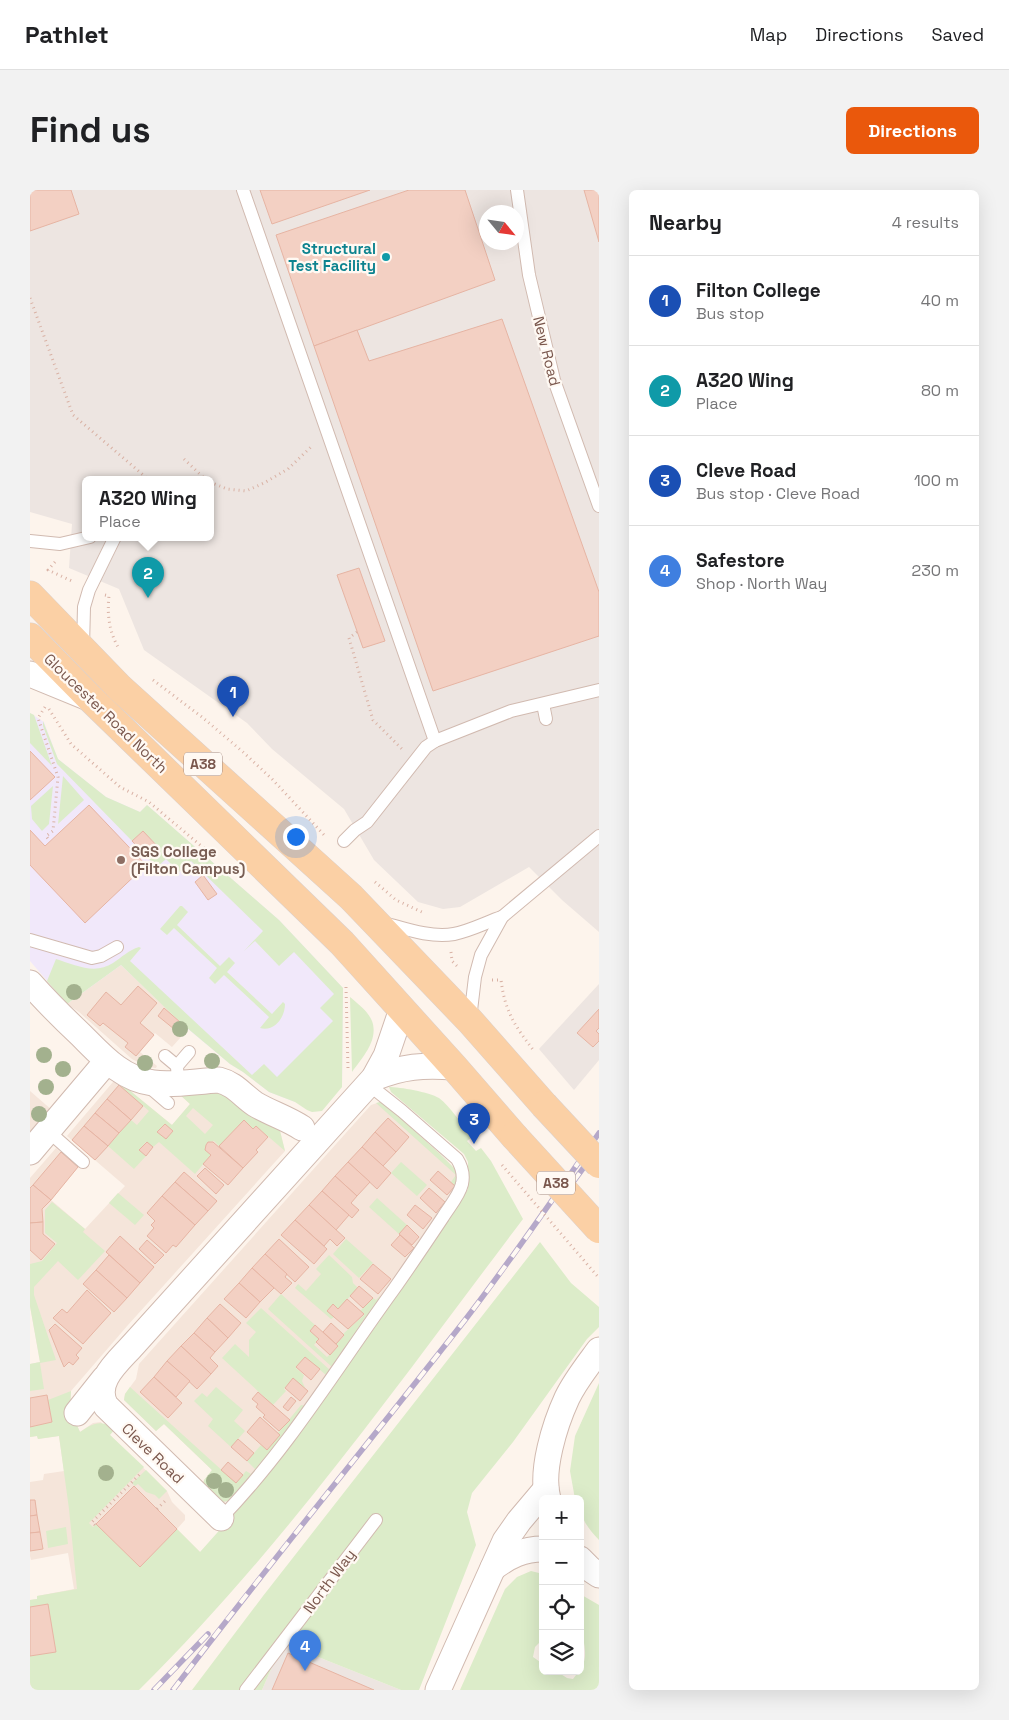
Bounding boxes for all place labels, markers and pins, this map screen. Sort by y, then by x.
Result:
place label: Structural Test Facility [288,239,376,275]
marker: Structural Test Facility [380,251,392,263]
pin: 2 [132,557,164,598]
pin: 1 [217,676,249,717]
place label: SGS College (Filton Campus) [131,842,245,878]
marker: SGS College (Filton Campus) [115,854,127,866]
pin: 3 [458,1103,490,1144]
pin: 4 [289,1630,321,1671]

